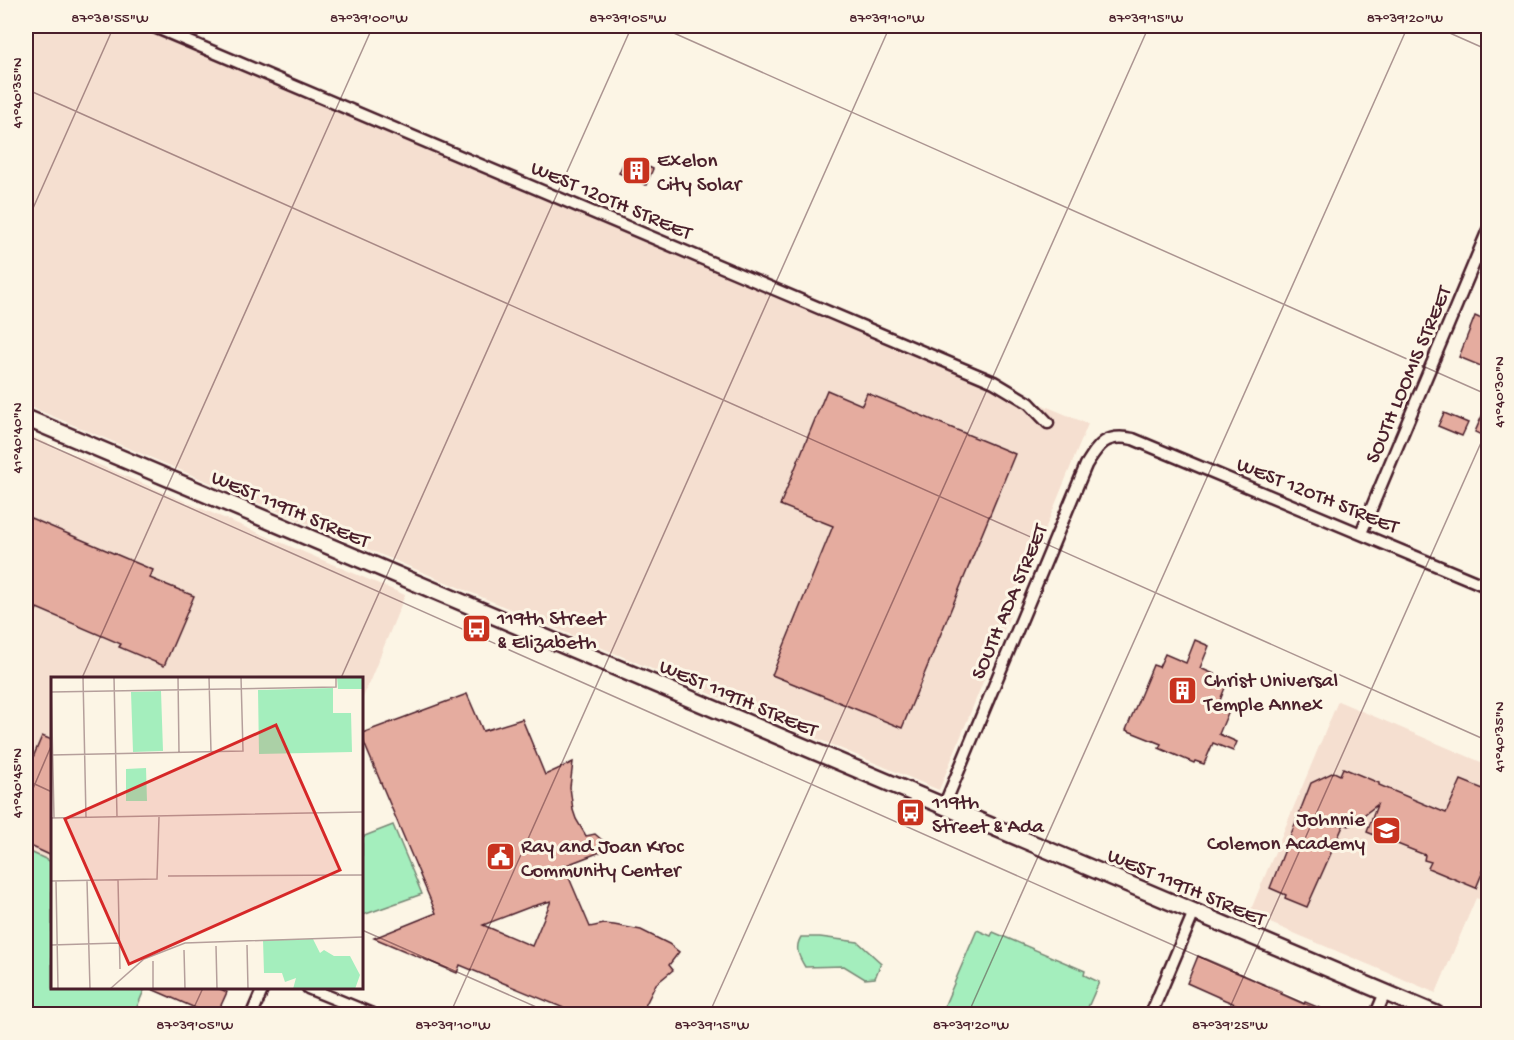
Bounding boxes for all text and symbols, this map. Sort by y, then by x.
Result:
text: 87°38'55"W [71,10,149,28]
text: 87°39'00"W [330,10,408,28]
text: 87°39'05"W [589,10,667,28]
text: 87°39'10"W [849,10,925,28]
text: 87°39'15"W [1109,10,1184,28]
text: 87°39'20"W [1367,10,1444,28]
text: 41°40'35"N [9,57,27,129]
place label: Exelon City Solar [657,150,743,199]
building icon: Exelon City Solar [620,155,652,187]
street label: WEST 120TH STREET [526,157,696,248]
street label: SOUTH LOOMIS STREET [1362,282,1459,468]
text: 41°40'30"N [1491,356,1509,428]
text: 41°40'40"N [9,402,27,473]
street label: WEST 120TH STREET [1232,453,1402,541]
street label: WEST 119TH STREET [207,467,373,556]
street label: SOUTH ADA STREET [967,520,1056,684]
place label: 119th Street & Elizabeth [496,608,608,657]
bus stop icon: 119th Street & Elizabeth [460,613,492,645]
street label: WEST 119TH STREET [655,656,821,745]
place label: Christ Universal Temple Annex [1203,670,1338,719]
building icon: Christ Universal Temple Annex [1167,675,1199,707]
inset map [51,677,363,989]
text: 41°40'35"N [1491,701,1509,773]
text: 41°40'45"N [9,748,27,818]
place label: 119th Street & Ada [931,792,1045,841]
bus stop icon: 119th Street & Ada [895,797,927,829]
place label: Johnnie Colemon Academy [1207,809,1366,858]
school or university icon: Johnnie Colemon Academy [1370,814,1402,846]
place label: Ray and Joan Kroc Community Center [521,836,684,885]
public building icon: Ray and Joan Kroc Community Center [484,841,516,873]
street label: WEST 119TH STREET [1103,845,1269,934]
text: 87°39'05"W [156,1017,234,1035]
text: 87°39'10"W [415,1017,491,1035]
text: 87°39'15"W [675,1017,750,1035]
text: 87°39'20"W [933,1017,1010,1035]
text: 87°39'25"W [1192,1017,1268,1035]

